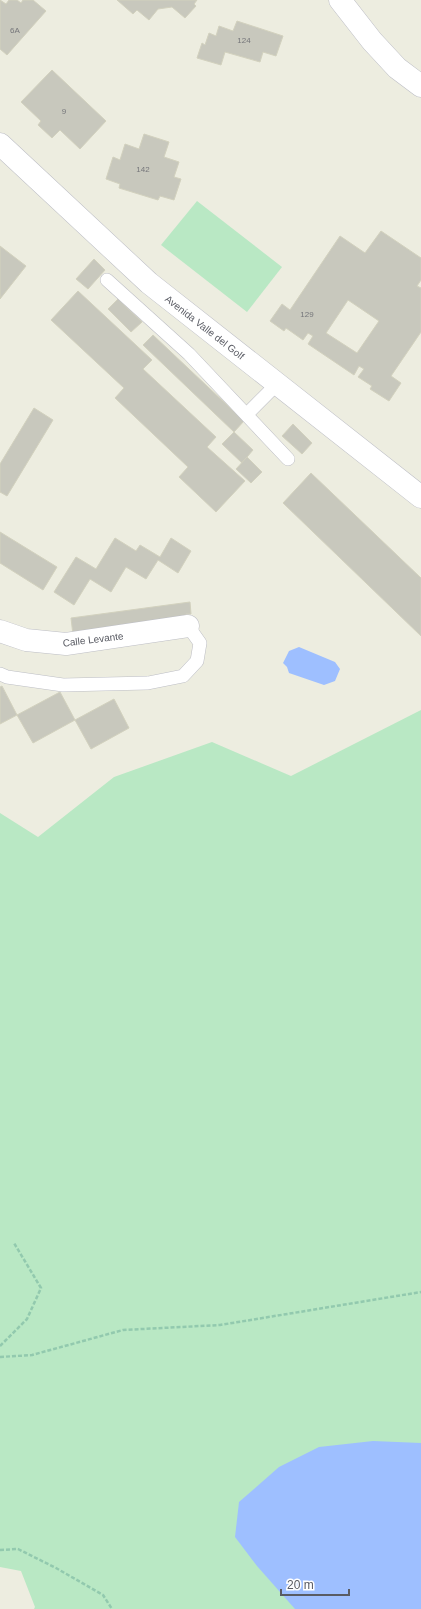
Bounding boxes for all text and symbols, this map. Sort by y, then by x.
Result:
house number: 6A [10,26,21,35]
house number: 124 [237,36,251,45]
house number: 9 [62,107,67,116]
house number: 142 [136,165,150,174]
street label: Avenida Valle del Golf [163,293,247,362]
house number: 129 [300,310,314,319]
street label: Calle Levante [62,630,125,649]
scale bar [281,1571,349,1597]
text: 20 m [287,1578,314,1592]

